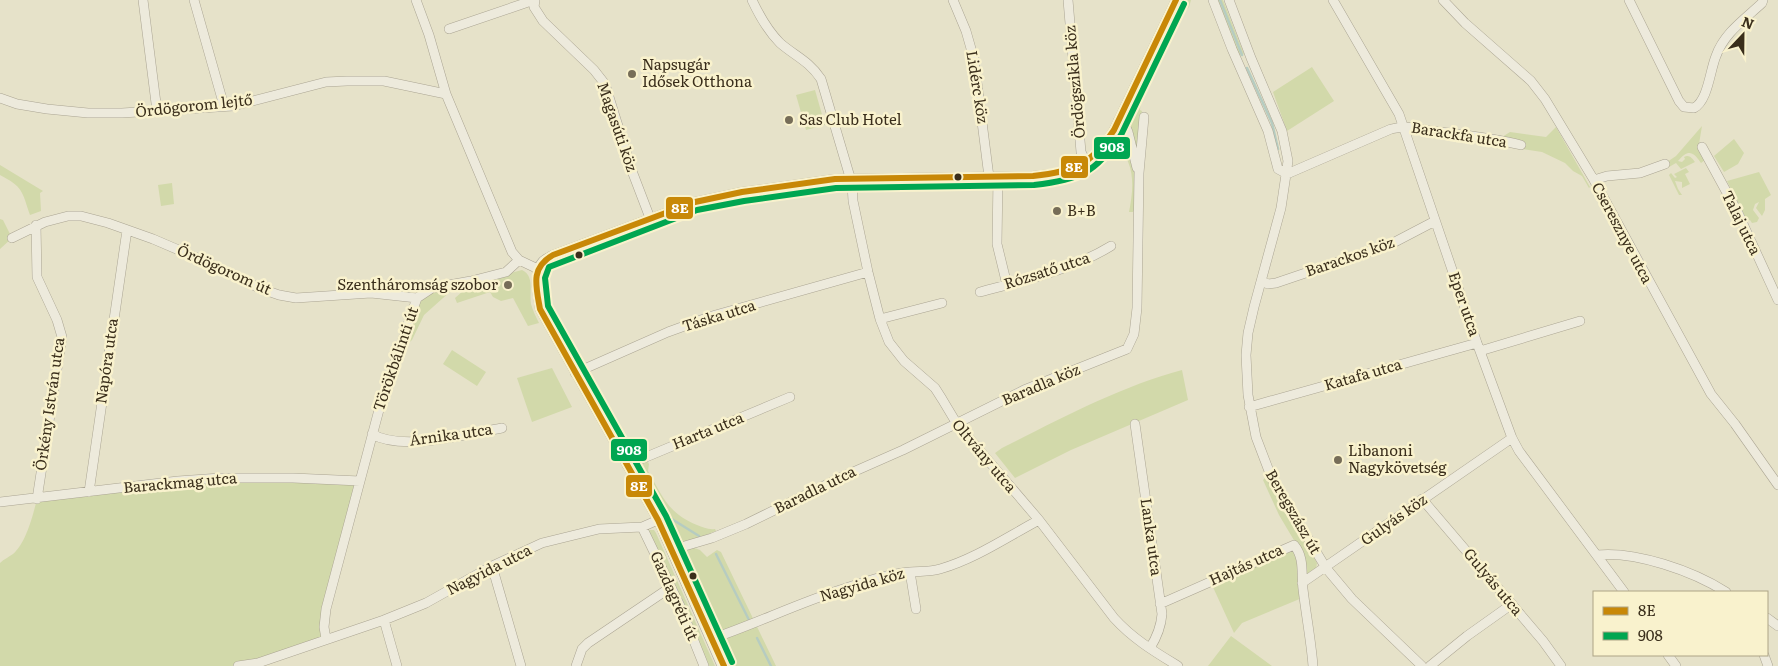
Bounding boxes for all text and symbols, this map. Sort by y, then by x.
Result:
north arrow [1718,10,1768,60]
text: N [1739,11,1758,34]
street label: Ördögszikla köz [1057,25,1090,140]
street label: Lidérc köz [961,49,996,125]
place label: Napsugár Idősek Otthona [642,52,753,92]
marker: Napsugár Idősek Otthona [626,68,638,80]
street label: Magasúti köz [592,78,645,175]
street label: Ördögorom lejtő [134,87,254,122]
place label: Sas Club Hotel [799,107,902,130]
marker: Sas Club Hotel [783,114,795,126]
street label: Barackfa utca [1410,115,1510,153]
line badge: 908 [1093,136,1131,160]
text: 908 [1100,136,1124,156]
line badge: 8E [1060,155,1089,179]
text: 8E [1065,156,1083,176]
unlabelled marker [953,172,963,182]
street label: Cseresznye utca [1587,177,1660,288]
street label: Talaj utca [1717,186,1768,259]
line badge: 8E [665,196,694,220]
text: 8E [671,197,689,217]
place label: B+B [1067,198,1096,221]
marker: B+B [1051,205,1063,217]
street label: Barackos köz [1302,230,1397,282]
street label: Ördögorom út [174,238,275,300]
street label: Rózsatő utca [1001,245,1093,294]
unlabelled marker [574,250,584,260]
street label: Eper utca [1444,268,1488,340]
place label: Szentháromság szobor [337,272,498,295]
marker: Szentháromság szobor [502,279,514,291]
street label: Táska utca [679,292,759,337]
street label: Törökbálinti út [366,303,423,414]
street label: Napóra utca [88,316,123,405]
street label: Örkény István utca [28,335,69,472]
street label: Katafa utca [1321,351,1405,396]
street label: Baradla köz [998,357,1083,410]
street label: Harta utca [668,405,747,454]
street label: Oltvány utca [947,413,1023,498]
street label: Árnika utca [408,416,495,451]
line badge: 908 [610,438,648,462]
place label: Libanoni Nagykövetség [1348,438,1447,478]
text: 908 [617,439,641,459]
marker: Libanoni Nagykövetség [1332,454,1344,466]
street label: Baradla utca [769,458,860,518]
street label: Barackmag utca [122,465,239,498]
street label: Beregszász út [1261,465,1328,558]
line badge: 8E [625,474,653,498]
text: 8E [630,475,648,495]
street label: Gulyás köz [1355,487,1431,550]
street label: Lanka utca [1136,496,1169,578]
street label: Nagyida utca [442,537,536,600]
street label: Hajtás utca [1205,537,1287,590]
street label: Gulyás utca [1459,542,1530,621]
street label: Gazdagréti út [645,547,705,644]
street label: Nagyida köz [817,560,907,607]
unlabelled marker [688,571,698,581]
legend [1593,591,1768,656]
text: 8E [1638,598,1656,621]
text: 908 [1638,623,1663,646]

